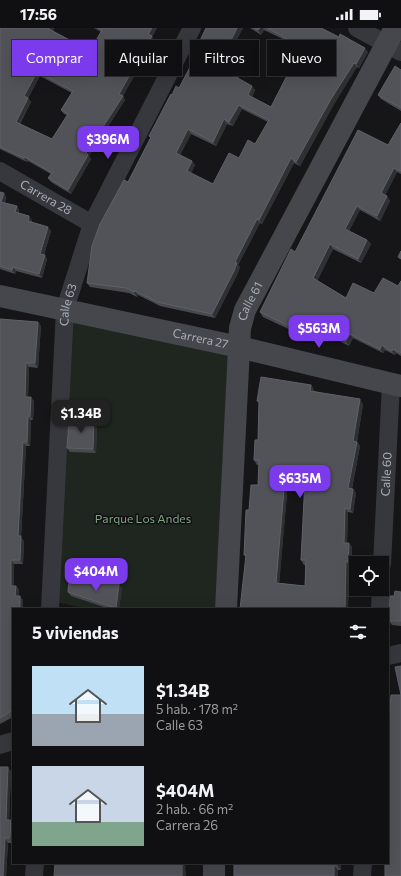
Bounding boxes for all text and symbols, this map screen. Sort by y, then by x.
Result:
text: 17:56 [20,5,57,23]
chip: Comprar [12,40,97,76]
chip: Alquilar [105,40,182,76]
chip: Filtros [190,40,259,76]
chip: Nuevo [267,40,336,76]
pin: $396M [80,126,136,160]
text: $396M [86,131,130,147]
street label: Carrera 28 [18,176,75,217]
street label: Calle 61 [234,279,265,322]
street label: Calle 63 [56,281,79,326]
pin: $563M [291,315,347,349]
text: $563M [297,320,341,336]
street label: Carrera 27 [172,325,230,351]
pin: $1.34B [48,400,114,434]
text: $1.34B [61,405,101,421]
street label: Calle 60 [377,451,394,497]
pin: $635M [272,465,328,499]
text: $635M [278,470,322,486]
park label: Parque Los Andes [95,511,191,525]
map controls [349,556,389,596]
button: locate [349,556,389,596]
pin: $404M [68,558,124,592]
text: $404M [74,563,118,579]
icon: filters [347,621,369,643]
text: 5 viviendas [32,622,119,643]
text: $1.34B [156,680,210,701]
icon: home [64,682,112,730]
text: 5 hab. · 178 m² [156,701,238,717]
text: Calle 63 [156,717,203,733]
text: $404M [156,780,214,801]
icon: home [64,782,112,830]
text: 2 hab. · 66 m² [156,801,233,817]
text: Carrera 26 [156,817,218,833]

